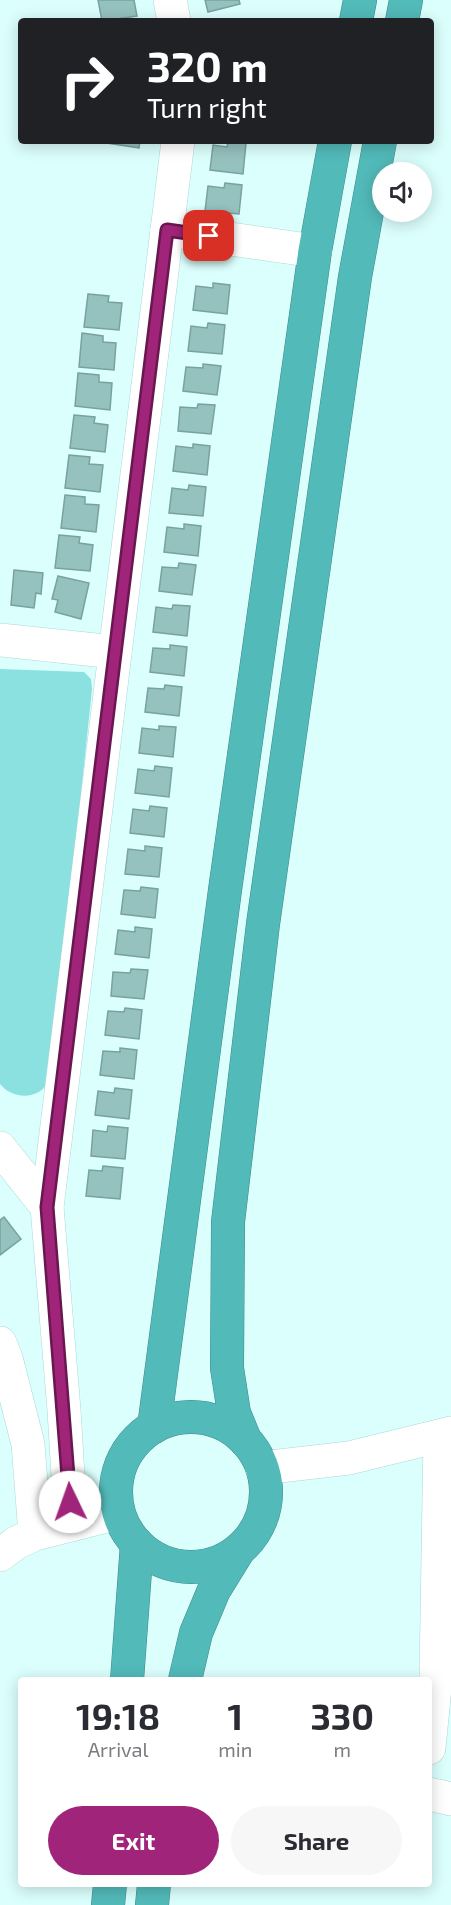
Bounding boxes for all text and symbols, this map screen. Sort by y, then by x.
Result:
text: 320 m [147,40,268,90]
icon: right [48,42,126,120]
text: Turn right [147,91,267,123]
map controls [372,162,432,222]
button: sound [372,162,432,222]
pin [183,210,234,261]
icon: arrive [192,219,225,252]
position arrow [38,1470,102,1534]
text: 19:18 [76,1694,160,1737]
text: 1 [227,1694,243,1737]
text: 330 [310,1694,374,1737]
text: Arrival [88,1737,149,1761]
text: min [218,1737,252,1761]
text: m [333,1737,351,1761]
button: Exit [48,1806,219,1875]
button: Share [231,1806,402,1875]

